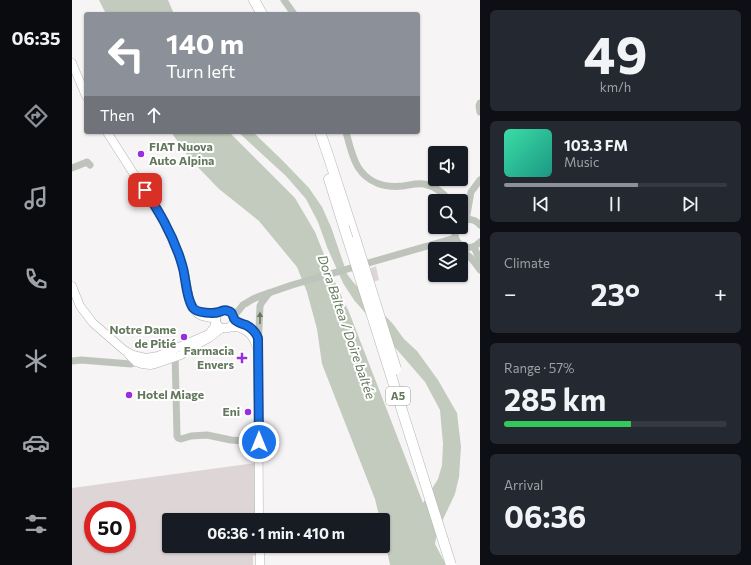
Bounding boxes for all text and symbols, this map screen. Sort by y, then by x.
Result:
text: 49 [584,21,648,85]
text: 140 m [166,26,244,60]
text: 06:35 [12,27,60,49]
icon: left [100,28,152,80]
text: Turn left [166,60,235,82]
text: km/h [600,79,631,95]
icon: directions [22,102,50,130]
icon: ahead [143,104,165,126]
text: Then [100,106,135,124]
text: 103.3 FM [564,136,628,154]
place label: FIAT Nuova Auto Alpina [149,139,214,167]
map controls [428,146,468,282]
button: sound [428,146,468,186]
marker: FIAT Nuova Auto Alpina [136,149,146,159]
text: Music [564,154,599,170]
pin [128,173,162,207]
icon: arrive [134,179,156,201]
icon: music [22,184,50,212]
icon: previous [530,193,552,215]
icon: pause [604,193,626,215]
icon: next [679,193,701,215]
button: search [428,194,468,234]
button: layers [428,242,468,282]
water label: Dora Baltea / Doire baltée [315,253,379,401]
text: Climate [504,255,550,271]
icon: phone [22,265,50,293]
text: 23° [591,275,640,312]
text: − [504,280,517,307]
text: + [714,280,727,307]
one-way arrow [257,311,263,324]
place label: Notre Dame de Pitié [109,322,176,350]
marker: Notre Dame de Pitié [179,332,189,342]
place label: Farmacia Envers [184,343,234,371]
icon: climate [22,347,50,375]
marker: Farmacia Envers [237,353,247,363]
text: Range · 57% [504,360,575,376]
text: 285 km [504,380,606,417]
place label: Hotel Miage [137,387,204,401]
road number: A5 [386,387,410,405]
marker: Hotel Miage [124,390,134,400]
place label: Eni [223,404,240,418]
marker: Eni [243,407,253,417]
position arrow [238,421,280,463]
icon: car [22,429,50,457]
text: Arrival [504,477,543,493]
text: 06:36 [504,497,586,534]
speed limit sign: 50 [84,501,136,553]
icon: filters [22,510,50,538]
text: 06:36 · 1 min · 410 m [207,524,345,542]

